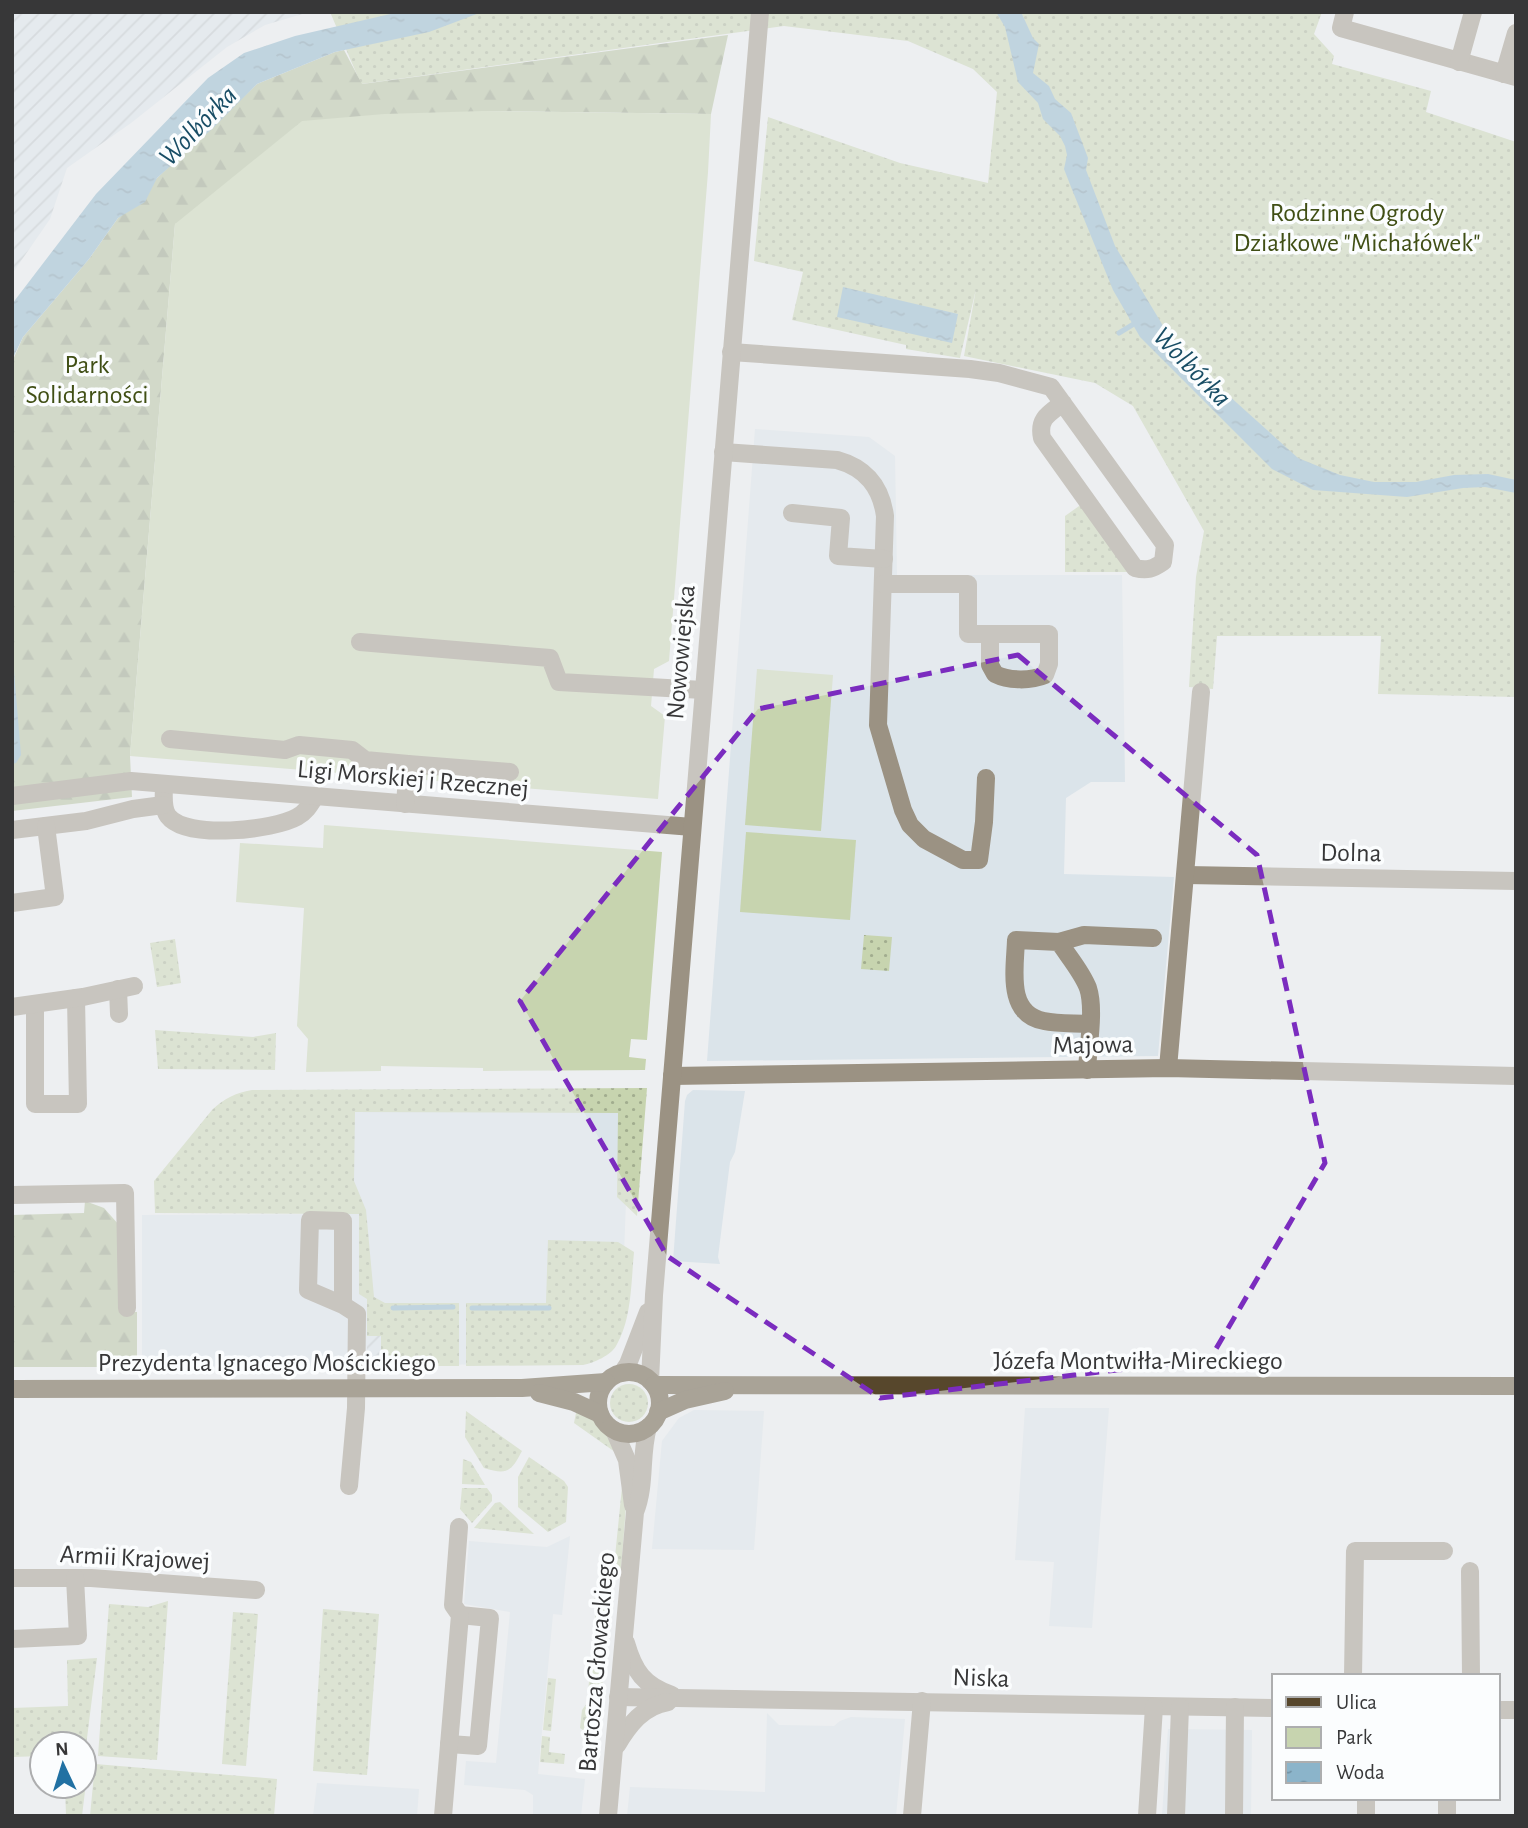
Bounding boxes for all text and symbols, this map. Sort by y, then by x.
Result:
water label: Wolbórka [154,81,243,172]
park label: Rodzinne Ogrody Działkowe "Michałówek" [1234,200,1480,256]
water label: Wolbórka [1147,322,1236,413]
park label: Park Solidarności [26,352,148,408]
street label: Nowowiejska [662,584,700,720]
street label: Ligi Morskiej i Rzecznej [296,756,530,802]
street label: Dolna [1320,839,1382,867]
street label: Majowa [1052,1031,1134,1059]
street label: Józefa Montwiłła-Mireckiego [993,1348,1283,1374]
street label: Prezydenta Ignacego Mościckiego [98,1350,436,1376]
street label: Armii Krajowej [59,1541,211,1575]
street label: Bartosza Głowackiego [574,1551,620,1773]
street label: Niska [952,1664,1010,1692]
legend [1272,1674,1500,1800]
text: Ulica [1336,1692,1377,1713]
text: Park [1336,1727,1373,1748]
north arrow [28,1730,98,1800]
text: N [55,1740,69,1759]
text: Woda [1336,1762,1385,1783]

